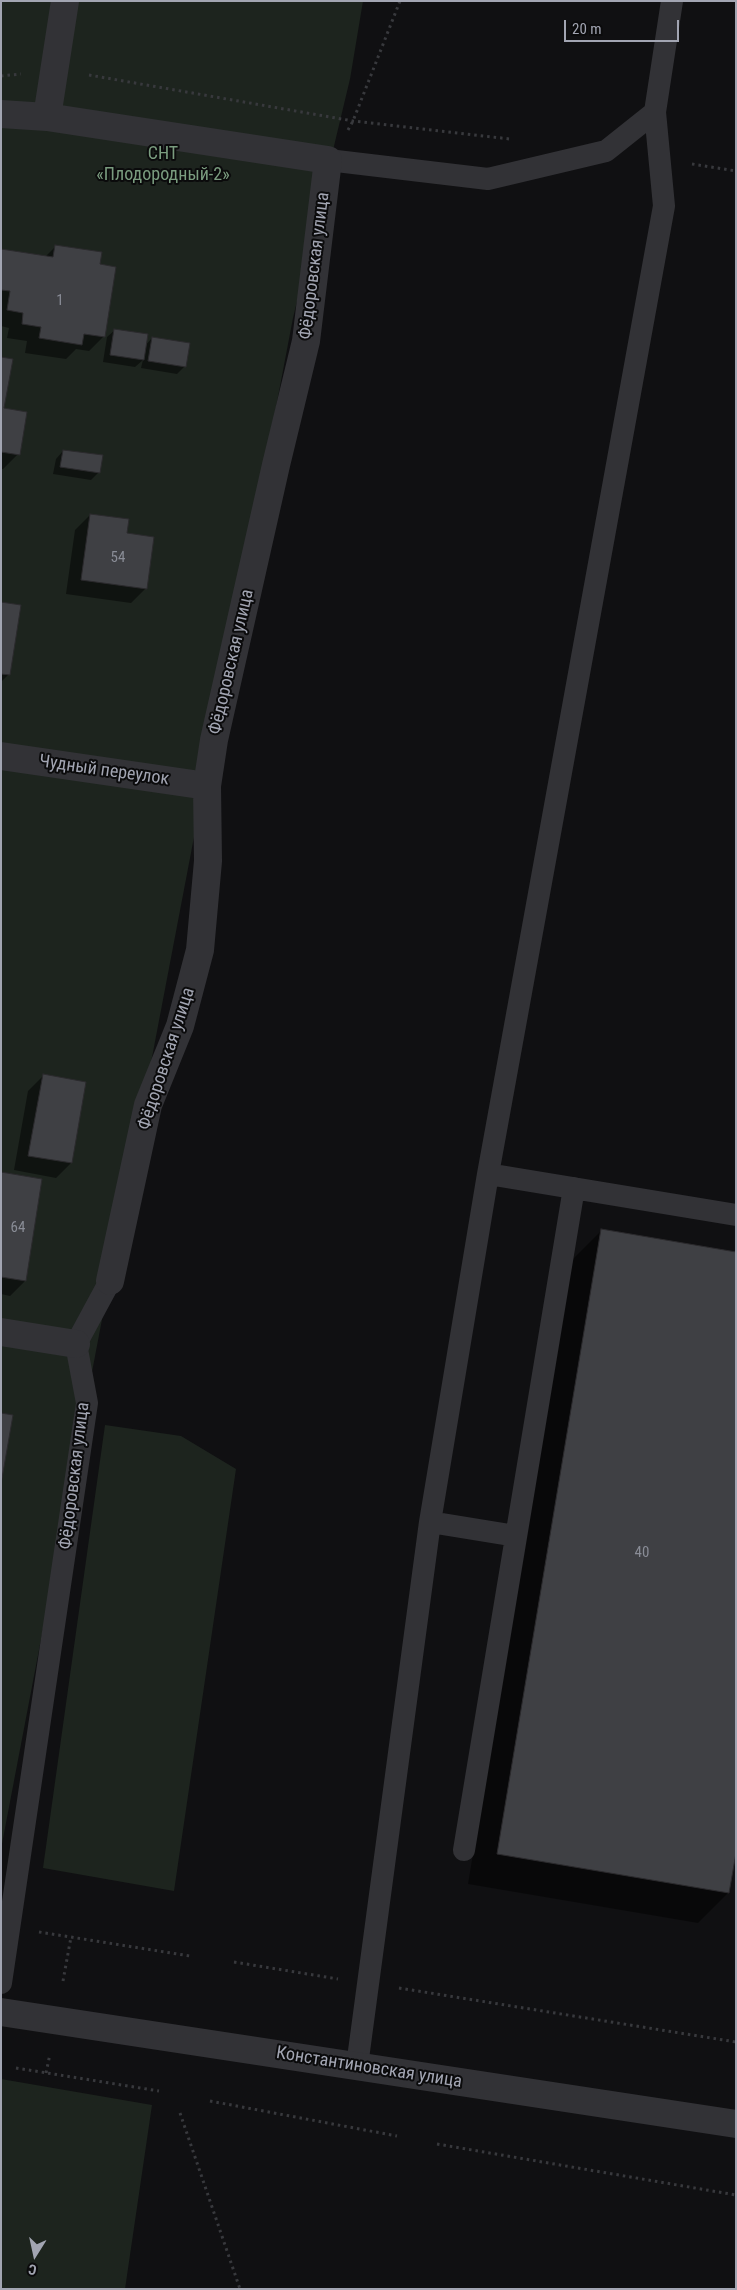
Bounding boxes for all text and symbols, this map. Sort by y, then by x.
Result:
scale bar [567,10,682,42]
text: 20 m [572,20,602,38]
park label: СНТ «Плодородный-2» [96,143,230,186]
street label: Фёдоровская улица [295,191,335,341]
house number: 1 [56,292,64,310]
house number: 54 [111,549,125,567]
street label: Фёдоровская улица [205,587,259,737]
street label: Чудный переулок [38,751,170,791]
street label: Фёдоровская улица [134,985,200,1133]
house number: 64 [11,1219,25,1237]
street label: Фёдоровская улица [55,1401,95,1551]
house number: 40 [635,1544,649,1562]
street label: Константиновская улица [275,2043,463,2093]
north arrow [10,2230,60,2280]
text: С [27,2261,38,2278]

